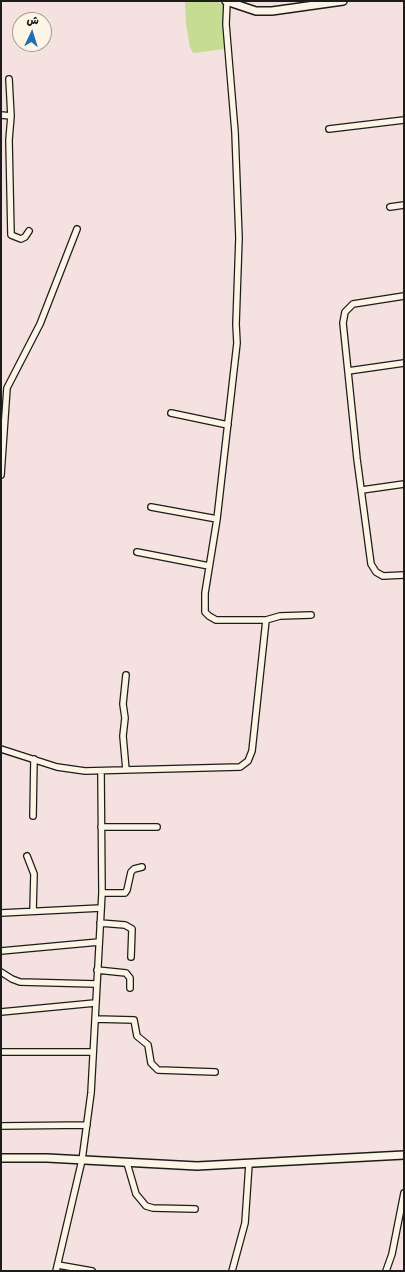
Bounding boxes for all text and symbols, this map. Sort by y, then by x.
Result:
north arrow [12,12,52,52]
text: ش [26,14,39,28]

